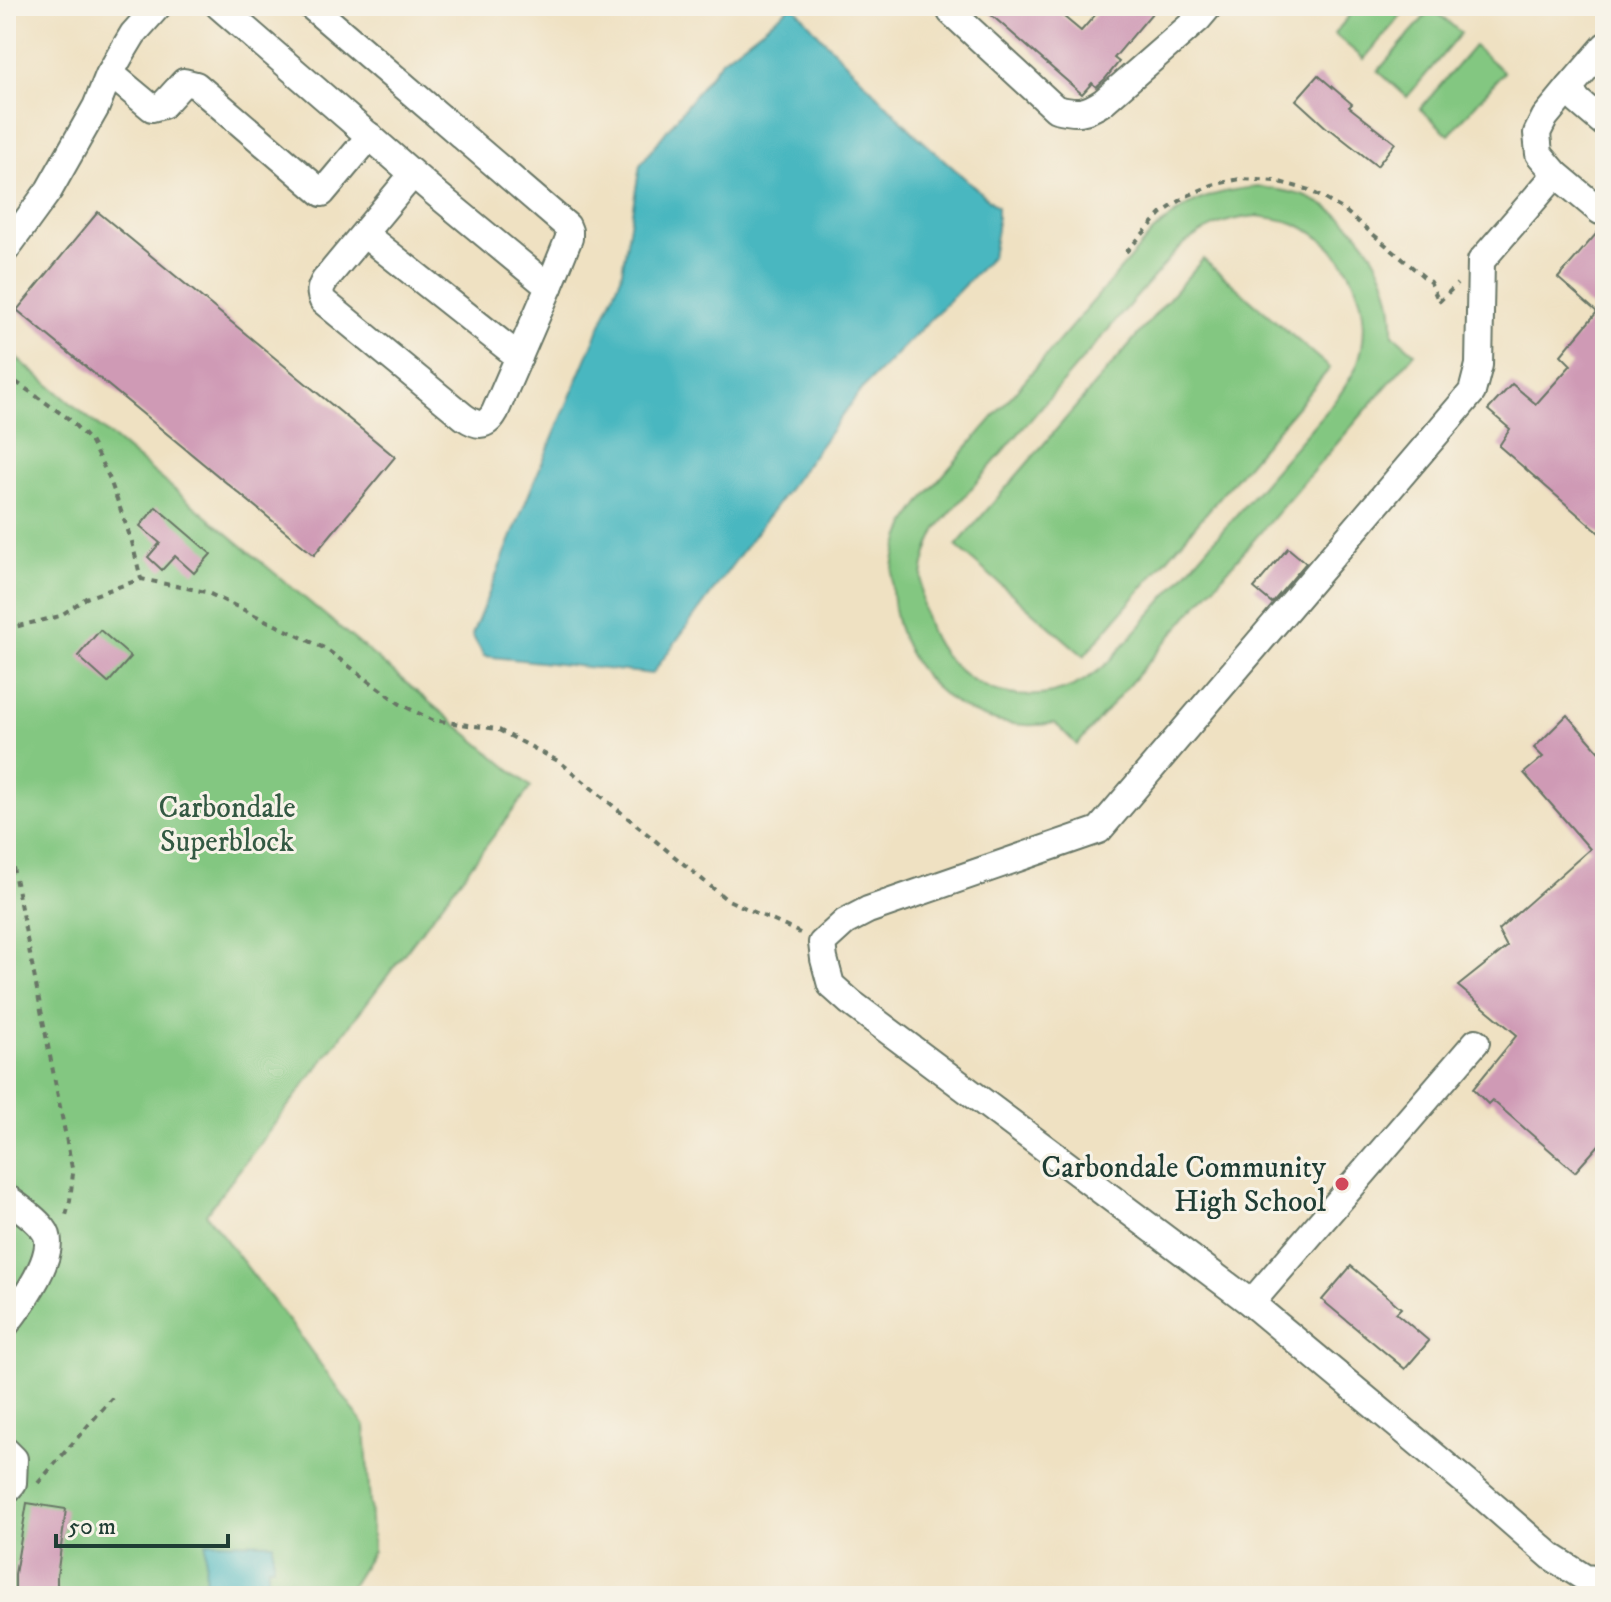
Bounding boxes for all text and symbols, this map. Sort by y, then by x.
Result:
park label: Carbondale Superblock [158,790,296,861]
place label: Carbondale Community High School [1041,1150,1327,1221]
marker: Carbondale Community High School [1333,1175,1351,1193]
scale bar [56,1498,228,1548]
text: 50 m [68,1512,116,1542]

